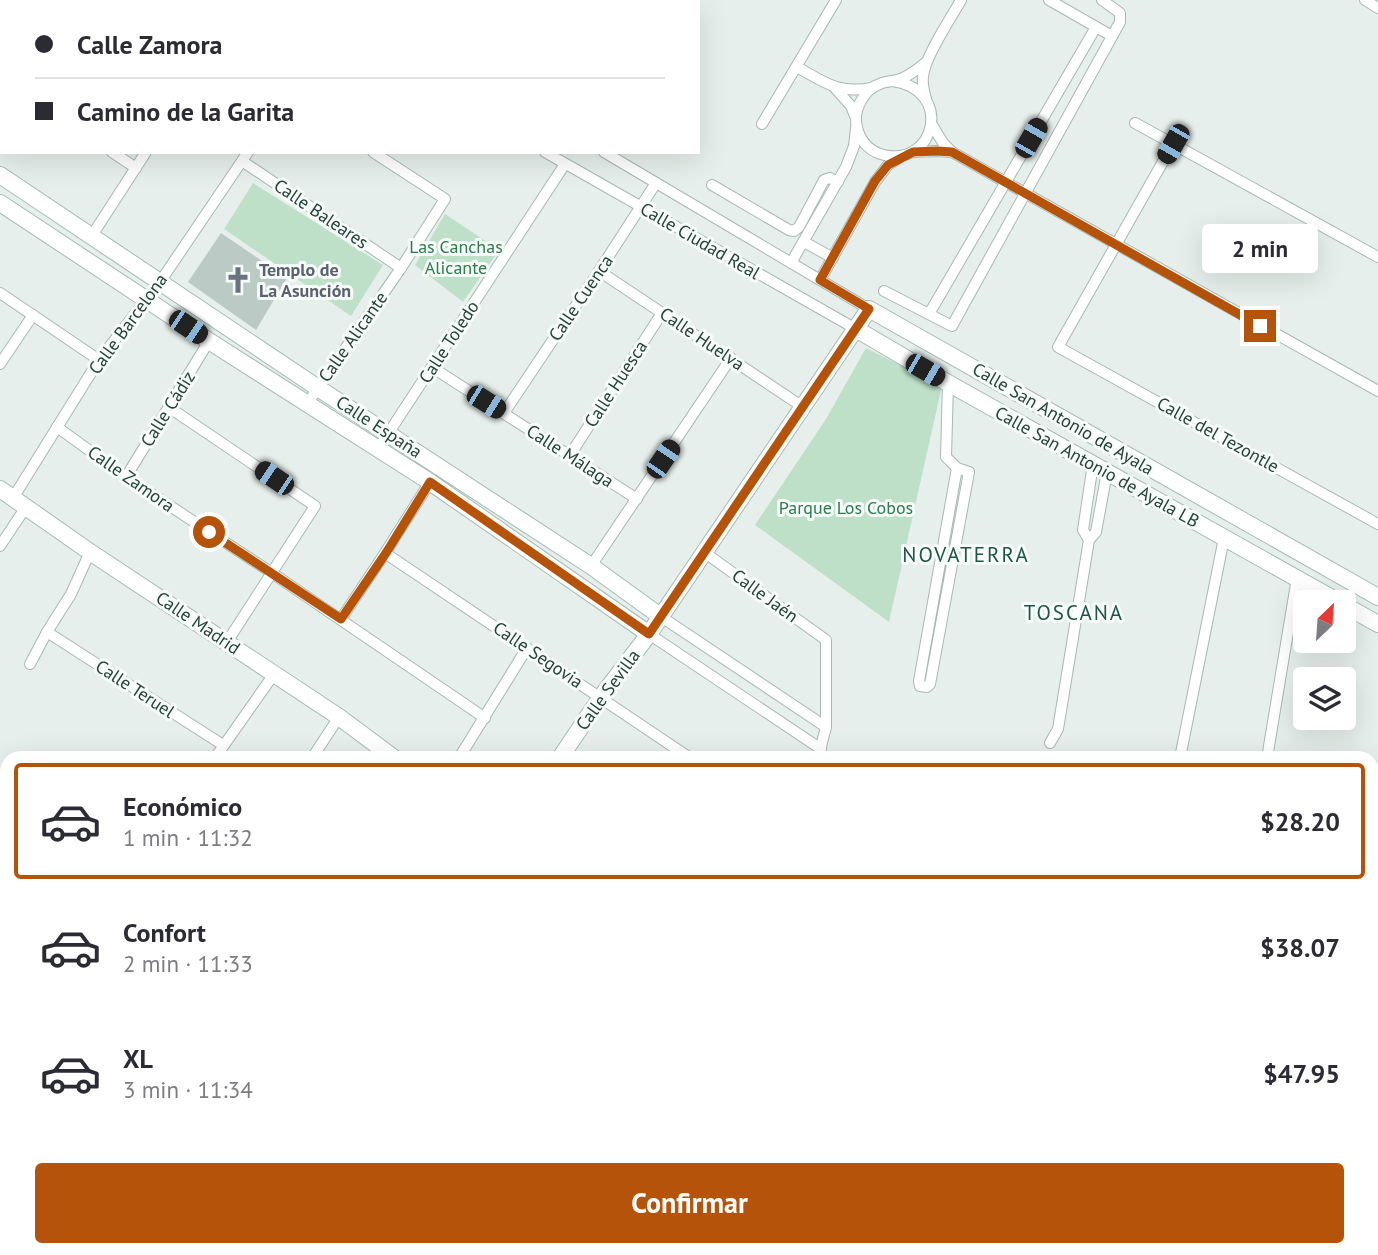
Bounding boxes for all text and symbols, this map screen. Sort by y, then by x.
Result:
text: Calle Zamora [77,28,222,61]
text: Camino de la Garita [77,95,294,128]
car [1012,115,1051,161]
car [1154,121,1193,167]
street label: Calle Baleares [270,174,373,254]
street label: Calle Ciudad Real [636,197,765,285]
callout: 2 min [1202,224,1318,274]
text: 2 min [1232,234,1288,263]
park label: Las Canchas Alicante [409,235,503,279]
street label: Calle Cuenca [543,250,618,345]
place label: Templo de La Asunción [259,258,351,302]
church icon: Templo de La Asunción [223,265,253,295]
street label: Calle Barcelona [83,269,172,379]
street label: Calle Alicante [313,287,392,386]
street label: Calle Toledo [413,296,484,387]
street label: Calle Huelva [656,302,749,375]
car [165,307,212,347]
route end [1244,310,1276,342]
street label: Calle Huesca [579,336,652,431]
car [902,350,949,390]
street label: Calle San Antonio de Ayala [969,357,1158,480]
street label: Calle Cádiz [135,367,200,451]
car [463,382,510,422]
street label: Calle España [332,390,427,463]
street label: Calle del Tezontle [1153,392,1283,478]
street label: Calle San Antonio de Ayala LB [991,401,1203,532]
street label: Calle Málaga [522,419,618,492]
car [643,436,684,482]
street label: Calle Zamora [83,440,179,517]
car [251,458,298,498]
park label: Parque Los Cobos [779,496,913,519]
route start [193,516,225,548]
district label: NOVATERRA [902,541,1030,568]
street label: Calle Jaén [728,564,803,627]
street label: Calle Madrid [152,586,245,659]
north arrow [1293,590,1356,653]
map controls [1293,590,1356,730]
district label: TOSCANA [1024,599,1124,626]
street label: Calle Segovia [489,616,588,693]
street label: Calle Sevilla [570,645,645,735]
street label: Calle Teruel [91,654,180,723]
button: layers [1293,667,1356,730]
icon: car [39,790,102,853]
text: Económico [123,790,242,823]
text: $28.20 [1260,805,1340,838]
text: 1 min · 11:32 [123,823,253,852]
icon: car [39,916,102,979]
text: Confort [123,916,206,949]
text: $38.07 [1260,931,1340,964]
text: 2 min · 11:33 [123,949,253,978]
icon: car [39,1042,102,1105]
text: XL [123,1042,153,1075]
text: $47.95 [1263,1057,1340,1090]
text: 3 min · 11:34 [123,1075,253,1104]
button: Confirmar [35,1163,1344,1243]

